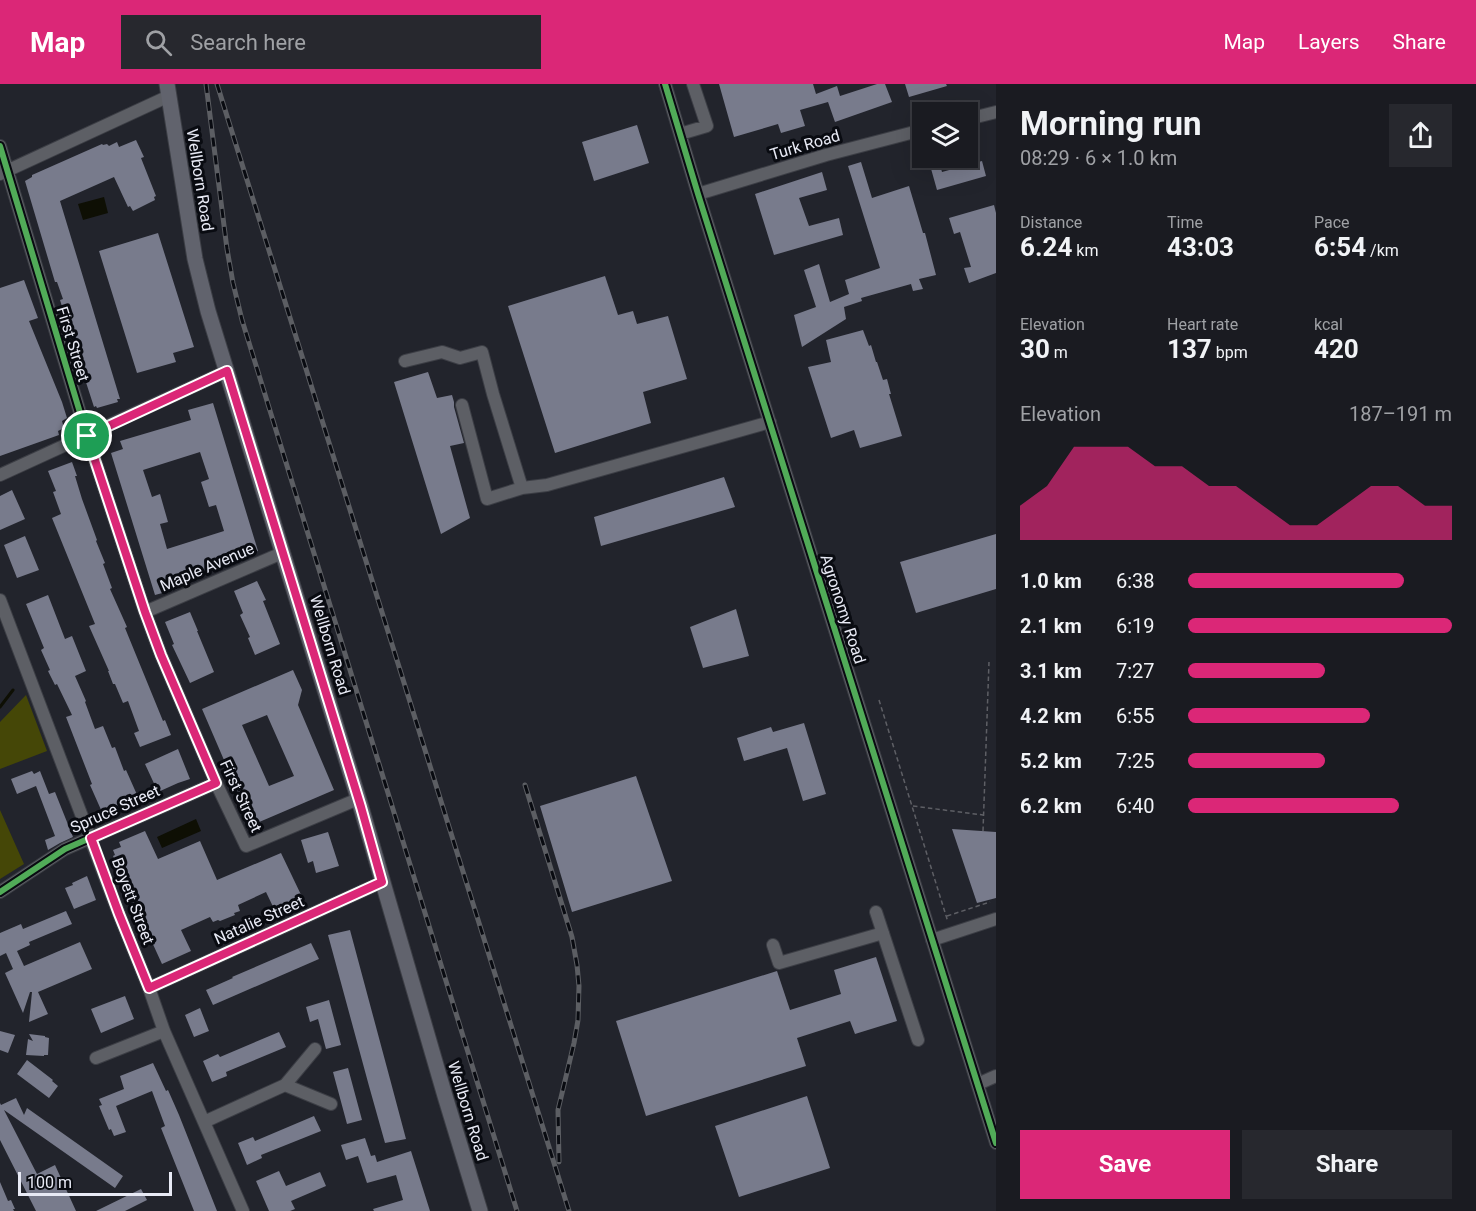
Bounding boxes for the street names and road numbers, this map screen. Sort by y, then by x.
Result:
street label: Turk Road [768,126,842,164]
street label: Wellborn Road [183,128,217,232]
street label: First Street [53,304,93,384]
street label: Maple Avenue [157,539,257,595]
street label: Agronomy Road [816,552,870,666]
street label: Wellborn Road [306,593,354,697]
street label: First Street [216,757,266,835]
street label: Spruce Street [67,781,163,837]
street label: Boyett Street [108,855,158,947]
street label: Natalie Street [211,892,307,948]
street label: Wellborn Road [444,1059,492,1163]

